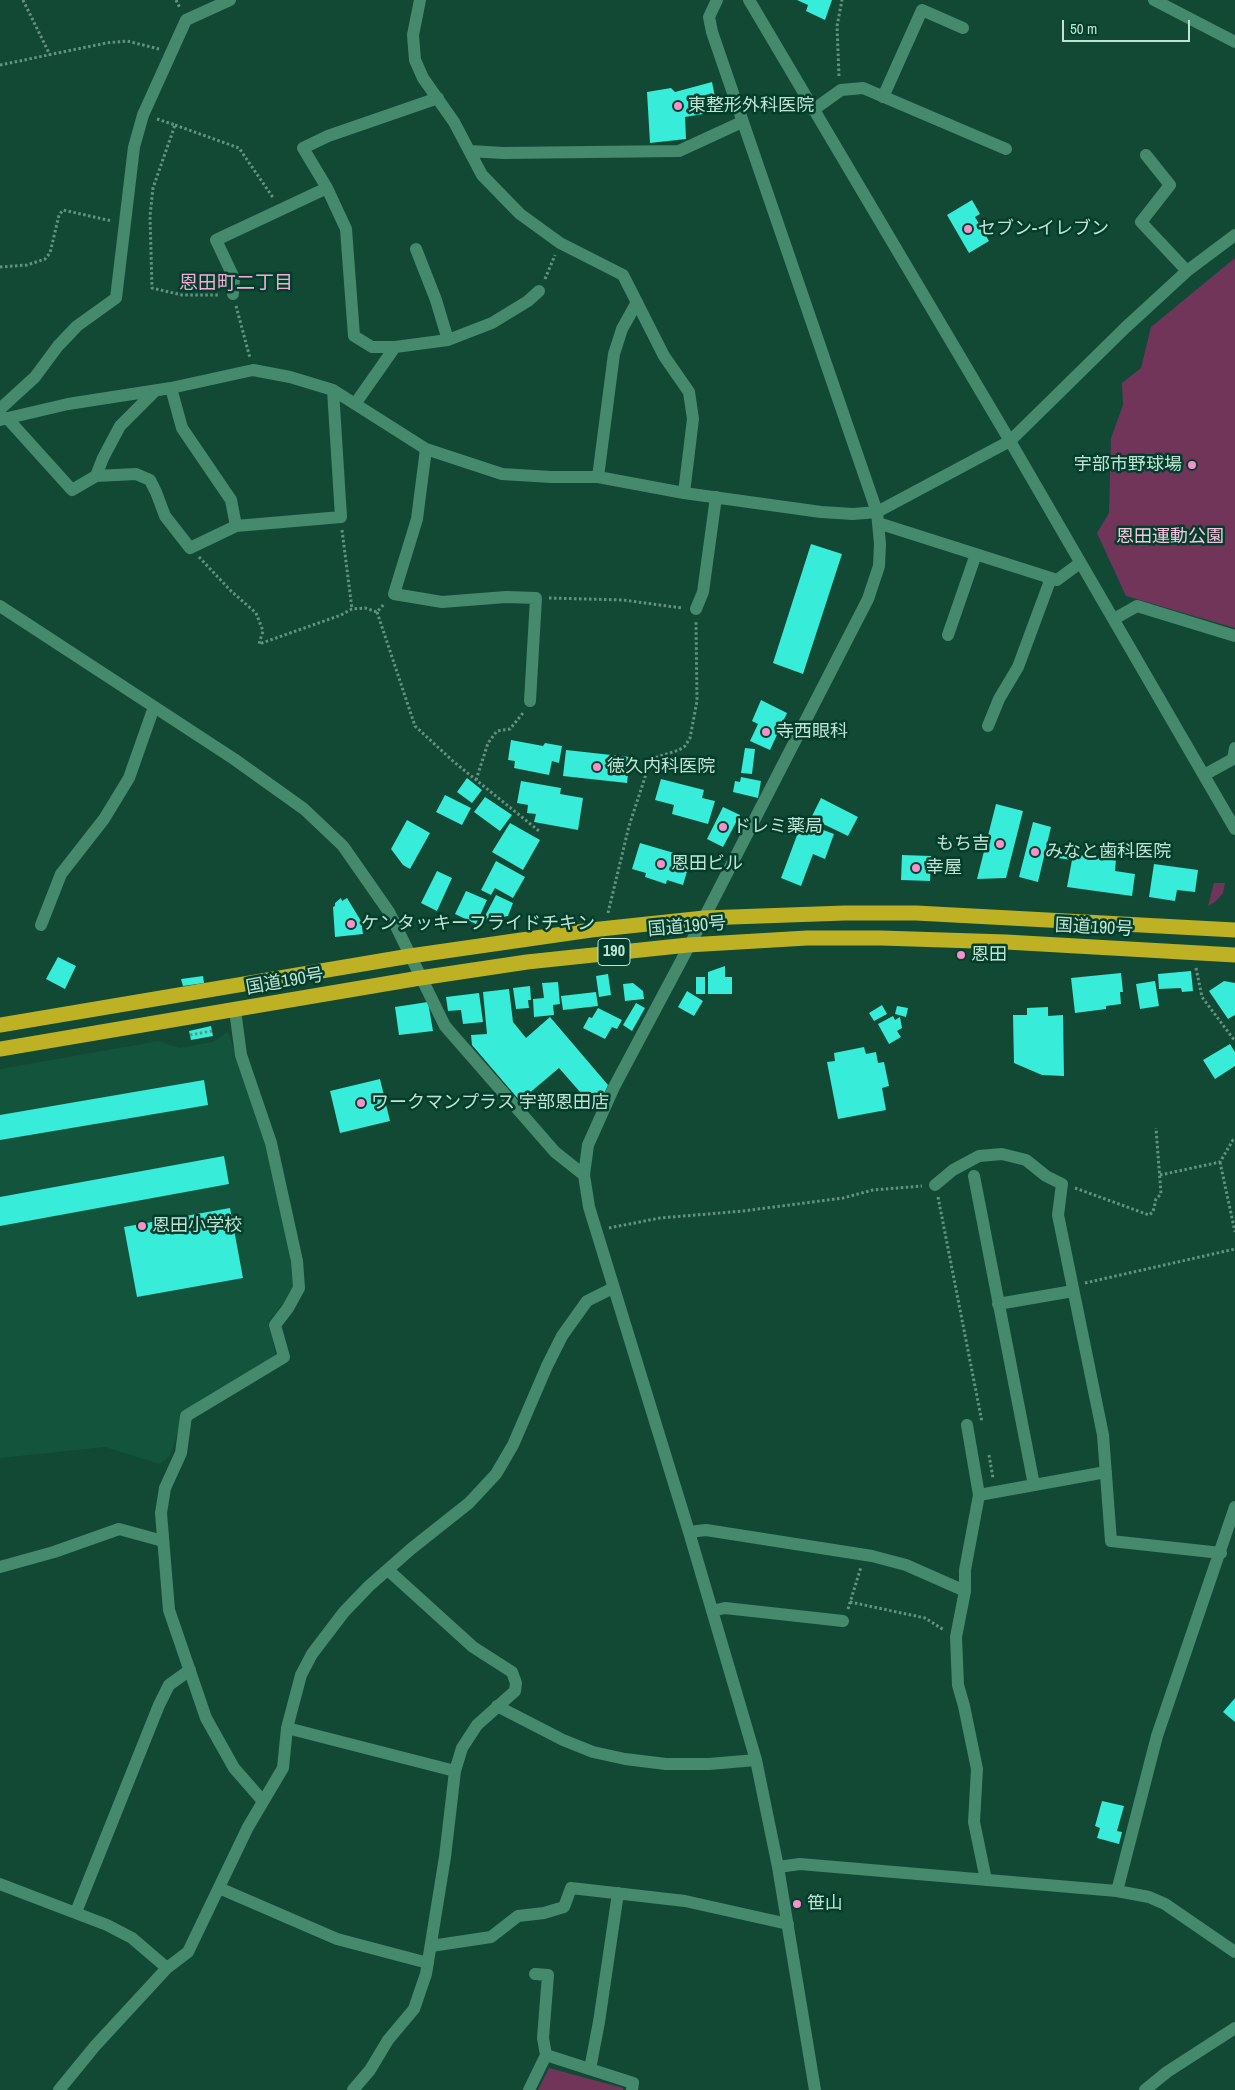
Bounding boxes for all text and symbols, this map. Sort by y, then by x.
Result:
scale bar [1065,10,1192,42]
text: 50 m [1070,18,1097,39]
place label: 東整形外科医院 [688,95,814,117]
marker: 東整形外科医院 [672,100,684,112]
place label: セブン-イレブン [978,218,1109,240]
marker: セブン-イレブン [962,223,974,235]
district label: 恩田町二丁目 [179,273,293,295]
place label: 宇部市野球場 [1074,454,1182,476]
marker: 宇部市野球場 [1186,459,1198,471]
park label: 恩田運動公園 [1116,526,1224,548]
place label: 寺西眼科 [776,721,848,743]
marker: 寺西眼科 [760,726,772,738]
place label: 徳久内科医院 [607,756,715,778]
marker: 徳久内科医院 [591,761,603,773]
place label: ドレミ薬局 [733,816,823,838]
marker: ドレミ薬局 [717,821,729,833]
place label: もち吉 [936,833,990,855]
marker: もち吉 [994,838,1006,850]
place label: みなと歯科医院 [1045,841,1171,863]
marker: みなと歯科医院 [1029,846,1041,858]
place label: 恩田ビル [671,853,743,875]
place label: 幸屋 [926,857,962,879]
marker: 恩田ビル [655,858,667,870]
marker: 幸屋 [910,862,922,874]
place label: ケンタッキーフライドチキン [361,913,595,935]
street label: 国道190号 [647,913,727,941]
street label: 国道190号 [1054,915,1134,941]
marker: ケンタッキーフライドチキン [345,918,357,930]
road number: 190 [598,939,630,966]
place label: 恩田 [971,944,1007,966]
marker: 恩田 [955,949,967,961]
street label: 国道190号 [244,965,326,999]
place label: ワークマンプラス 宇部恩田店 [371,1092,609,1114]
marker: ワークマンプラス 宇部恩田店 [355,1097,367,1109]
place label: 恩田小学校 [152,1215,242,1237]
marker: 恩田小学校 [136,1220,148,1232]
place label: 笹山 [807,1893,843,1915]
marker: 笹山 [791,1898,803,1910]

